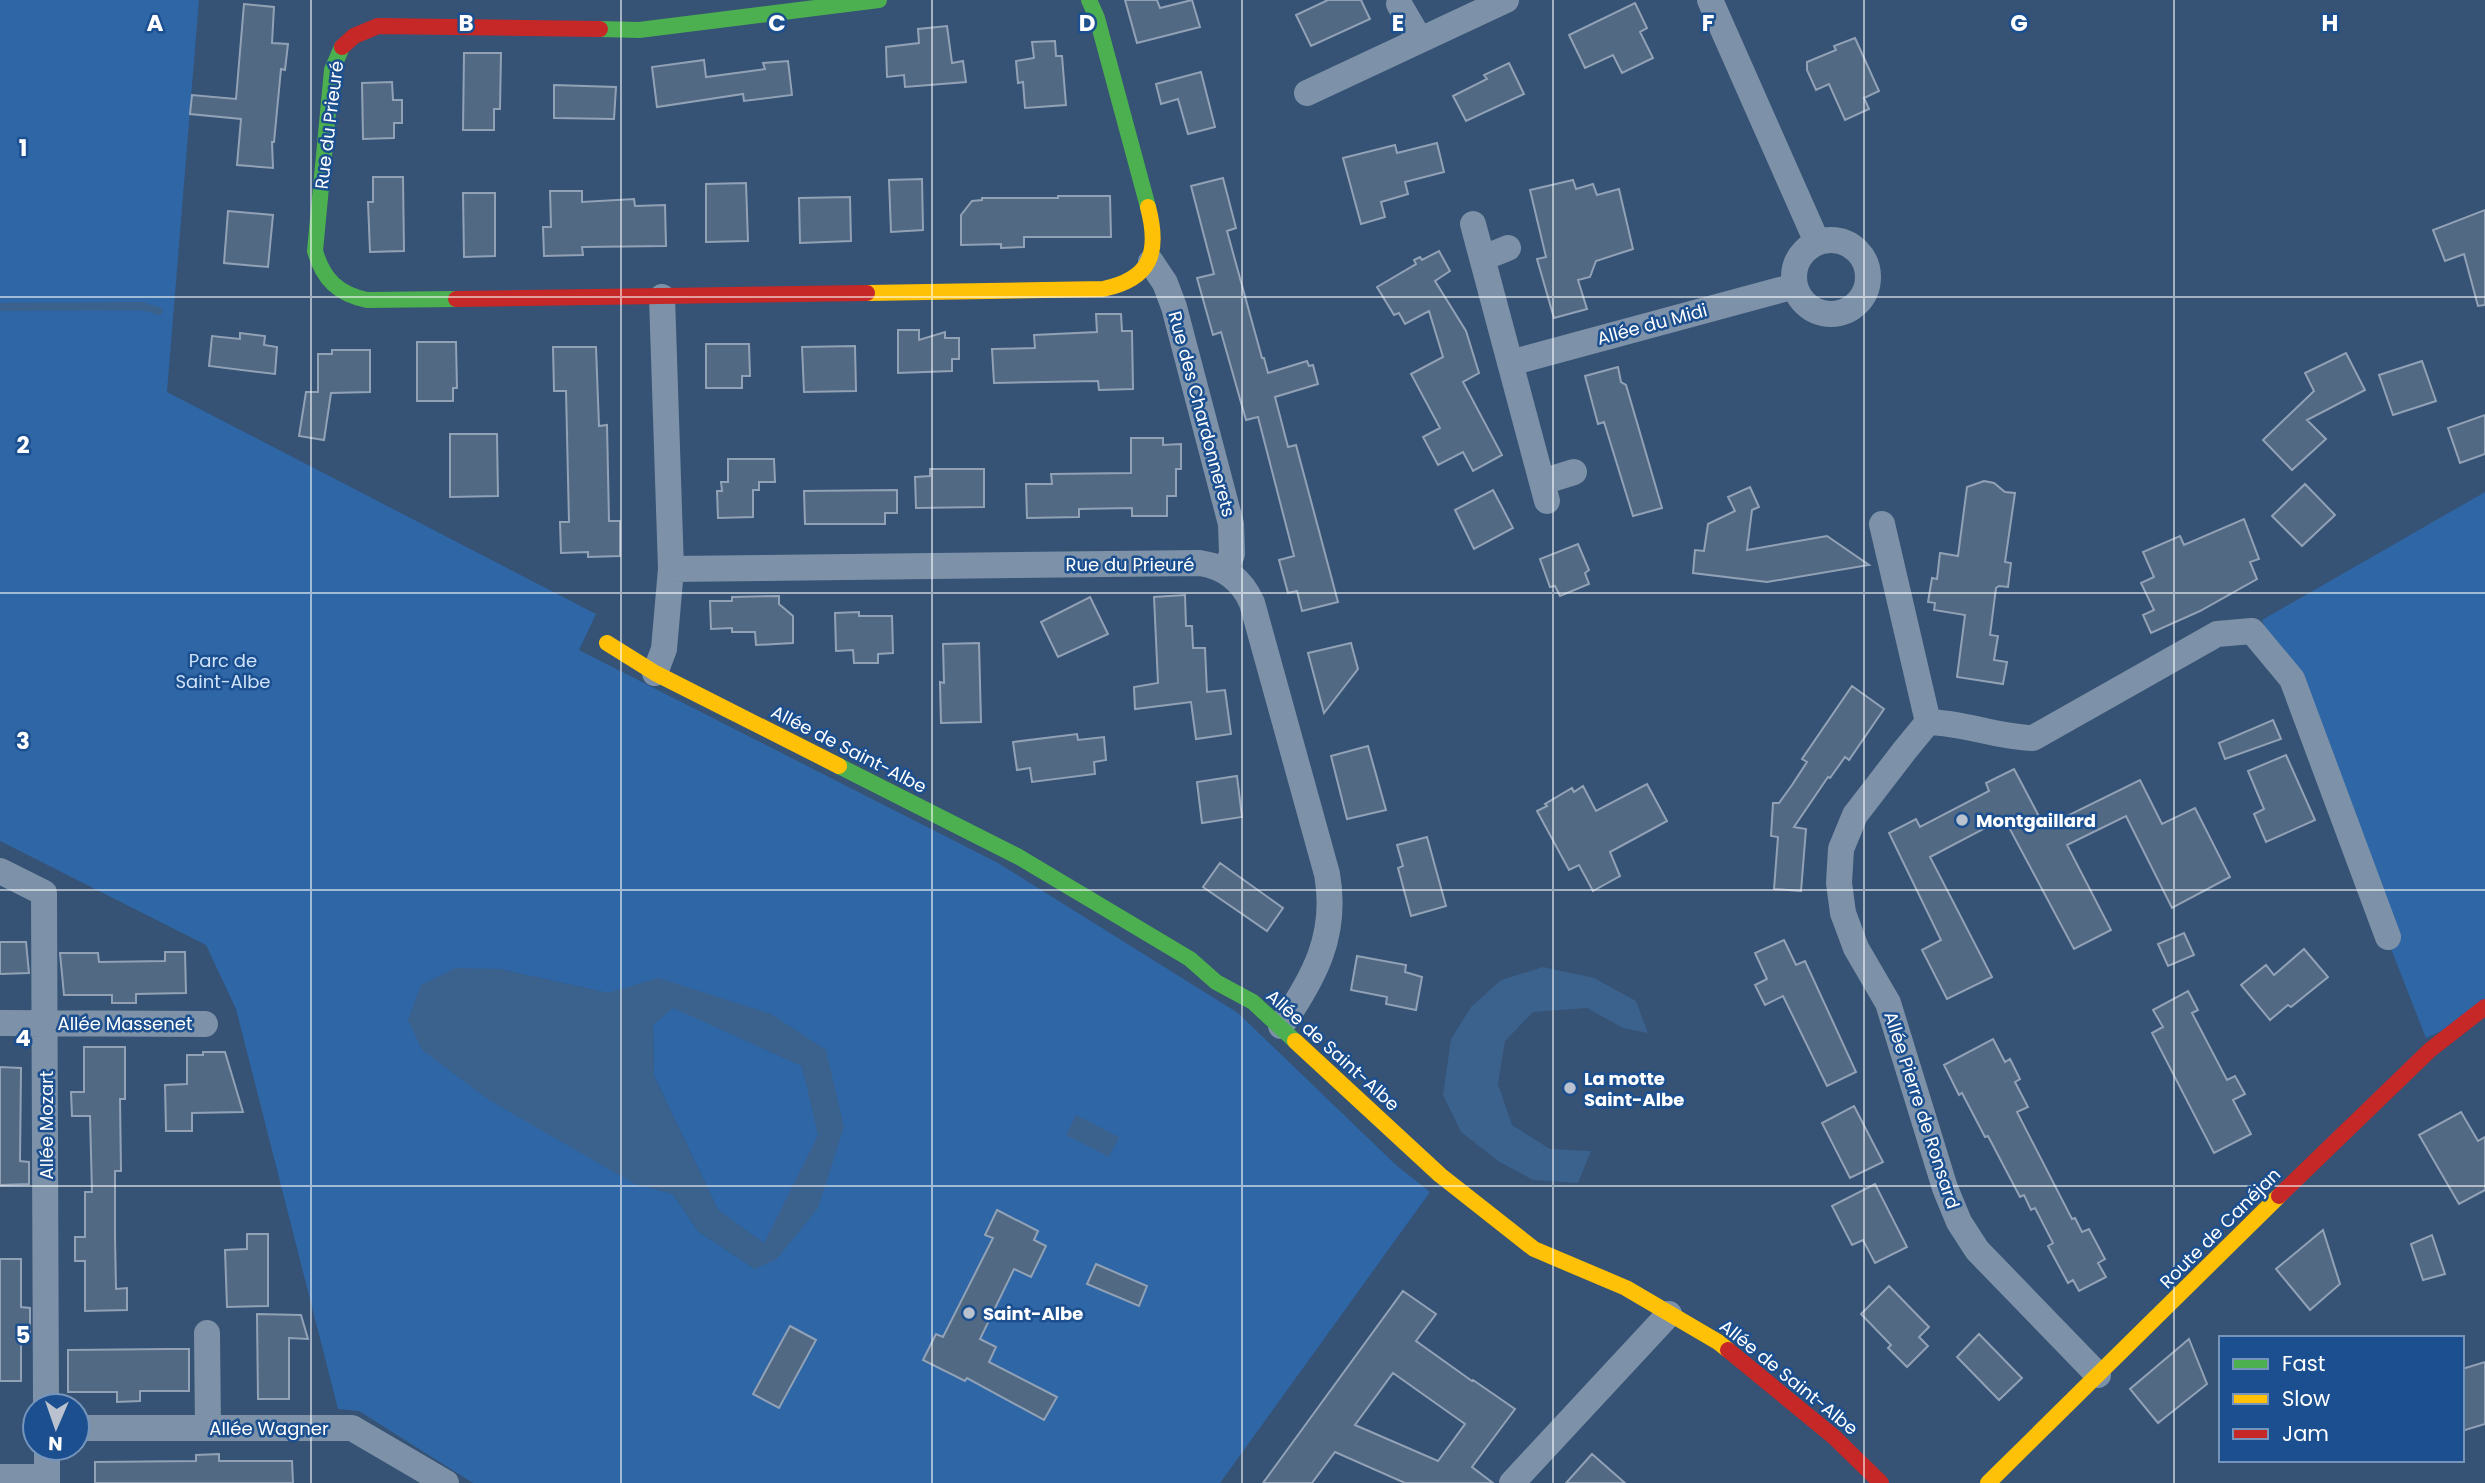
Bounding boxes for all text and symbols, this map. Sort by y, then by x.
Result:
text: A [147,7,164,39]
text: B [458,7,474,39]
text: C [768,7,786,39]
text: D [1079,7,1095,39]
text: E [1392,7,1404,39]
text: F [1702,7,1714,39]
text: G [2010,7,2028,39]
text: H [2322,7,2338,39]
street label: Rue du Prieuré [309,59,349,191]
text: 1 [19,132,27,164]
street label: Allée du Midi [1594,297,1710,351]
street label: Rue des Chardonnerets [1162,308,1242,520]
text: 2 [16,429,30,461]
street label: Rue du Prieuré [1065,552,1195,577]
park label: Parc de Saint-Albe [175,648,271,694]
street label: Allée de Saint-Albe [767,699,931,799]
text: 3 [16,725,30,757]
place label: Montgaillard [1976,808,2096,833]
marker: Montgaillard [1954,812,1970,828]
street label: Allée de Saint-Albe [1261,983,1405,1117]
street label: Allée Pierre de Ronsard [1878,1008,1966,1212]
street label: Allée Massenet [58,1011,192,1036]
text: 4 [15,1022,31,1054]
place label: La motte Saint-Albe [1584,1066,1684,1112]
street label: Allée Mozart [34,1071,59,1179]
marker: La motte Saint-Albe [1562,1080,1578,1096]
street label: Route de Canéjan [2154,1162,2286,1294]
place label: Saint-Albe [983,1301,1083,1326]
marker: Saint-Albe [961,1305,977,1321]
street label: Allée de Saint-Albe [1715,1313,1863,1441]
text: 5 [16,1319,30,1351]
legend [2219,1336,2464,1462]
text: Fast [2282,1349,2325,1378]
text: Slow [2282,1384,2330,1413]
north arrow [21,1392,91,1462]
street label: Allée Wagner [209,1416,329,1441]
text: Jam [2282,1419,2329,1448]
text: N [48,1430,63,1457]

